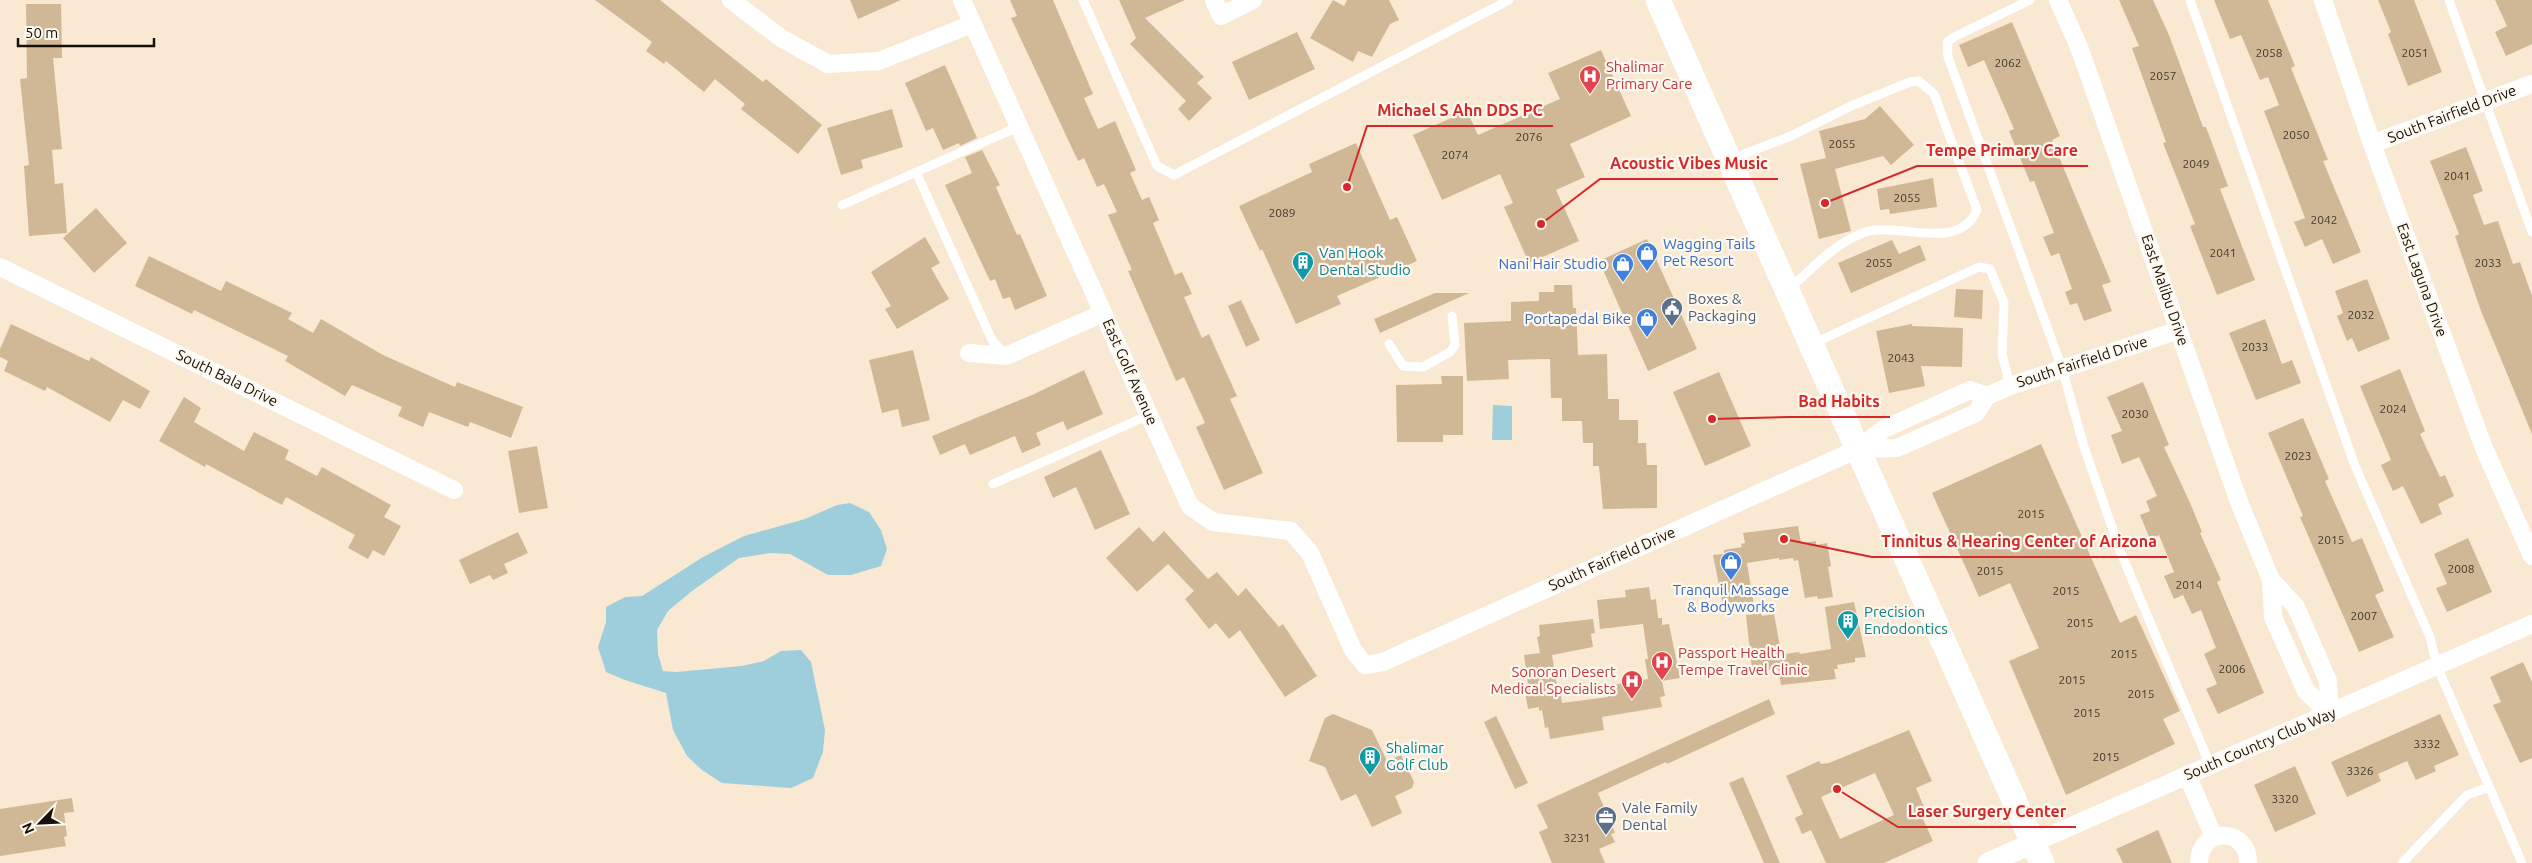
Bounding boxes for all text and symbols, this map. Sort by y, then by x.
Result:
scale bar [18,15,154,47]
text: 50 m [25,24,58,41]
house number: 2058 [2255,46,2283,59]
house number: 2051 [2401,46,2429,59]
house number: 2062 [1994,56,2022,69]
place label: Shalimar Primary Care [1606,58,1693,92]
hospital icon: Shalimar Primary Care [1578,64,1602,95]
house number: 2057 [2149,69,2177,82]
street label: South Fairfield Drive [2385,81,2519,146]
callout: Michael S Ahn DDS PC [1367,95,1553,126]
text: Michael S Ahn DDS PC [1377,101,1543,119]
house number: 2050 [2282,128,2310,141]
house number: 2076 [1515,130,1543,143]
callout: Tempe Primary Care [1917,135,2088,166]
house number: 2055 [1828,137,1856,150]
text: Tempe Primary Care [1926,141,2078,159]
house number: 2074 [1441,148,1469,161]
callout: Acoustic Vibes Music [1600,148,1778,179]
text: Acoustic Vibes Music [1610,154,1768,172]
house number: 2049 [2182,157,2210,170]
house number: 2041 [2443,169,2471,182]
house number: 2055 [1893,191,1921,204]
house number: 2089 [1268,206,1296,219]
house number: 2042 [2310,213,2338,226]
street label: East Laguna Drive [2394,221,2451,339]
street label: East Malibu Drive [2138,232,2192,348]
place label: Wagging Tails Pet Resort [1663,235,1755,269]
shop icon: Wagging Tails Pet Resort [1635,241,1659,272]
place label: Van Hook Dental Studio [1319,244,1411,278]
house number: 2041 [2209,246,2237,259]
building icon: Van Hook Dental Studio [1291,250,1315,281]
shop icon: Nani Hair Studio [1611,252,1635,283]
place label: Nani Hair Studio [1498,255,1607,272]
house number: 2055 [1865,256,1893,269]
house number: 2033 [2474,256,2502,269]
place label: Boxes & Packaging [1688,290,1756,324]
public building icon: Boxes & Packaging [1660,296,1684,327]
shop icon: Portapedal Bike [1635,307,1659,338]
house number: 2032 [2347,308,2375,321]
place label: Portapedal Bike [1524,310,1631,327]
street label: East Golf Avenue [1099,316,1161,427]
street label: South Fairfield Drive [2014,332,2149,391]
house number: 2033 [2241,340,2269,353]
street label: South Bala Drive [174,346,281,409]
house number: 2043 [1887,351,1915,364]
callout: Bad Habits [1789,386,1890,417]
text: Bad Habits [1798,392,1880,410]
house number: 2024 [2379,402,2407,415]
house number: 2030 [2121,407,2149,420]
house number: 2023 [2284,449,2312,462]
house number: 2015 [2017,507,2045,520]
street label: South Fairfield Drive [1546,523,1678,594]
callout: Tinnitus & Hearing Center of Arizona [1872,526,2167,557]
text: Tinnitus & Hearing Center of Arizona [1881,532,2157,550]
house number: 2015 [2317,533,2345,546]
shop icon: Tranquil Massage & Bodyworks [1719,550,1743,581]
house number: 2008 [2447,562,2475,575]
house number: 2015 [1976,564,2004,577]
house number: 2014 [2175,578,2203,591]
place label: Tranquil Massage & Bodyworks [1673,581,1789,615]
house number: 2015 [2052,584,2080,597]
place label: Precision Endodontics [1864,603,1948,637]
building icon: Precision Endodontics [1836,609,1860,640]
house number: 2007 [2350,609,2378,622]
house number: 2015 [2066,616,2094,629]
place label: Passport Health Tempe Travel Clinic [1678,644,1807,678]
house number: 2015 [2110,647,2138,660]
hospital icon: Passport Health Tempe Travel Clinic [1650,650,1674,681]
house number: 2006 [2218,662,2246,675]
place label: Sonoran Desert Medical Specialists [1491,663,1616,697]
hospital icon: Sonoran Desert Medical Specialists [1620,669,1644,700]
house number: 2015 [2058,673,2086,686]
house number: 2015 [2127,687,2155,700]
street label: South Country Club Way [2181,704,2338,783]
house number: 2015 [2073,706,2101,719]
house number: 3332 [2413,737,2441,750]
place label: Shalimar Golf Club [1386,739,1448,773]
building icon: Shalimar Golf Club [1358,745,1382,776]
house number: 2015 [2092,750,2120,763]
house number: 3326 [2346,764,2374,777]
house number: 3320 [2271,792,2299,805]
callout: Laser Surgery Center [1898,796,2076,827]
north arrow [15,798,65,848]
place label: Vale Family Dental [1622,799,1697,833]
text: Laser Surgery Center [1908,802,2067,820]
office icon: Vale Family Dental [1594,805,1618,836]
text: N [19,820,38,836]
house number: 3231 [1563,831,1591,844]

